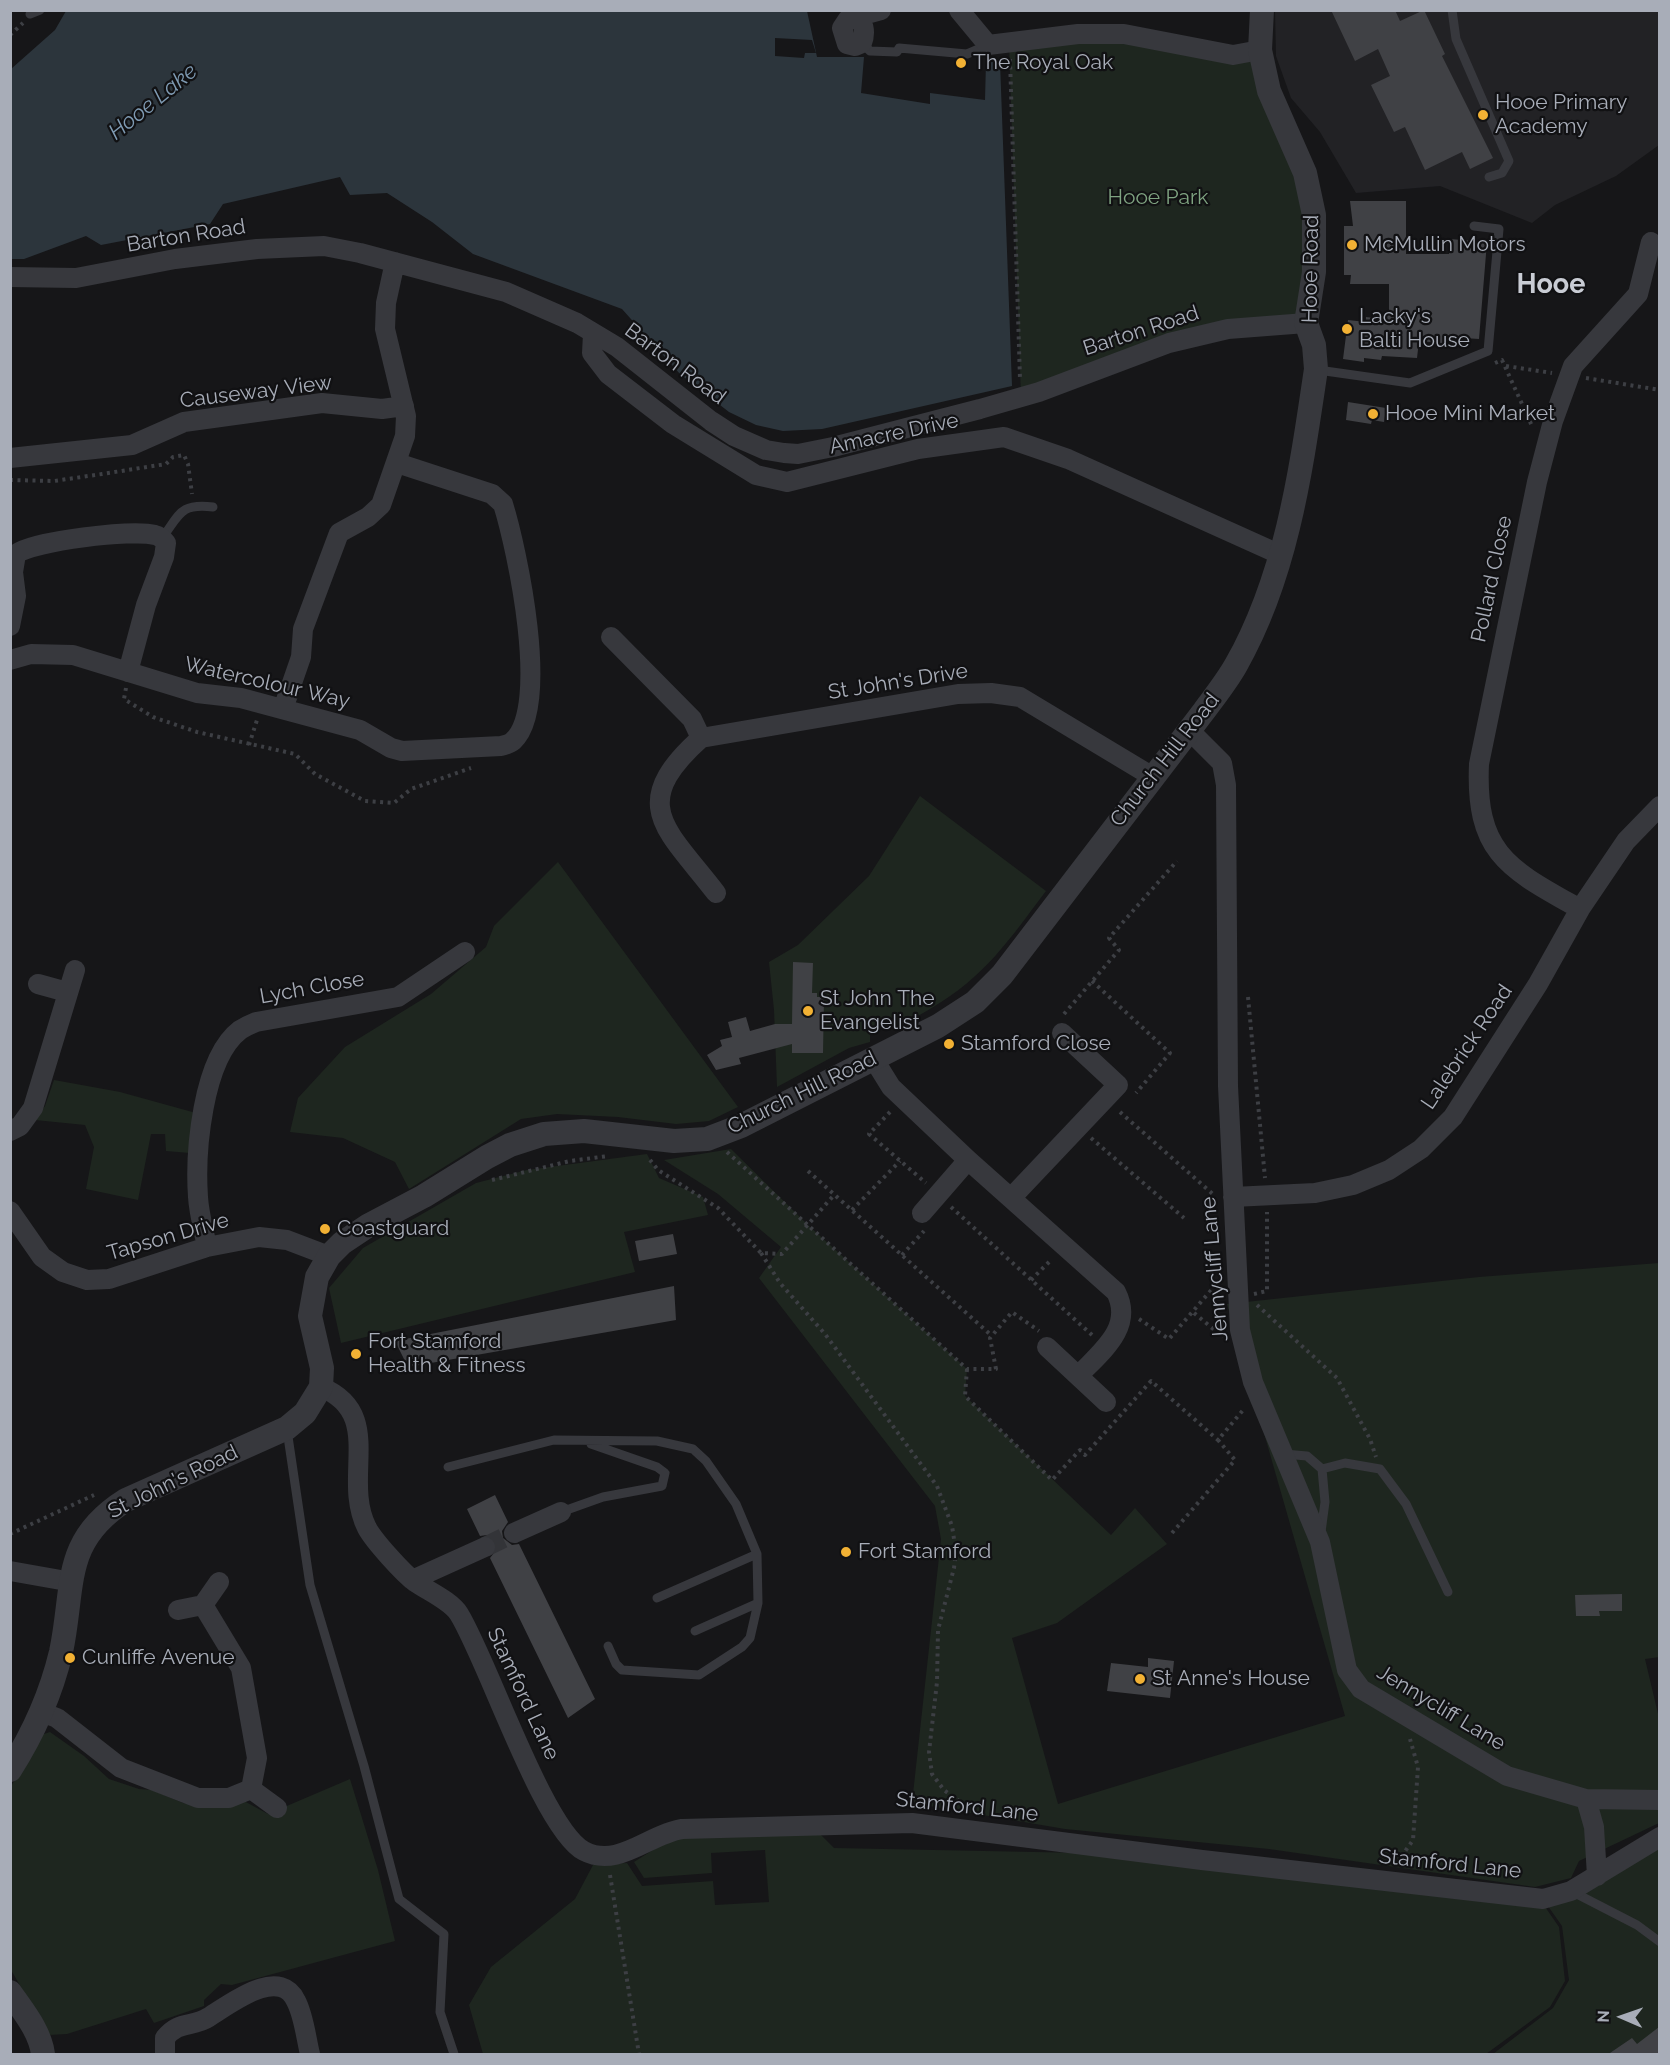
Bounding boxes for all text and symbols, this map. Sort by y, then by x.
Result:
place label: The Royal Oak [973,50,1113,76]
marker: The Royal Oak [954,56,968,70]
water label: Hooe Lake [103,58,203,146]
place label: Hooe Primary Academy [1495,90,1628,140]
marker: Hooe Primary Academy [1476,108,1490,122]
park label: Hooe Park [1108,185,1208,211]
street label: Barton Road [125,214,247,258]
street label: Hooe Road [1297,215,1325,323]
place label: McMullin Motors [1364,232,1526,258]
marker: McMullin Motors [1345,238,1359,252]
district label: Hooe [1517,269,1585,301]
street label: Barton Road [1080,300,1202,362]
place label: Lacky's Balti House [1359,304,1470,354]
street label: Barton Road [619,318,731,410]
marker: Lacky's Balti House [1340,322,1354,336]
street label: Causeway View [178,370,334,414]
place label: Hooe Mini Market [1385,401,1555,427]
marker: Hooe Mini Market [1366,407,1380,421]
street label: Amacre Drive [827,408,961,460]
street label: Pollard Close [1466,513,1518,645]
street label: Watercolour Way [182,652,352,714]
street label: St John's Drive [826,659,970,705]
street label: Church Hill Road [1105,688,1225,832]
street label: Lych Close [258,966,366,1010]
street label: Lalebrick Road [1416,980,1518,1114]
place label: St John The Evangelist [820,986,935,1036]
marker: St John The Evangelist [801,1004,815,1018]
place label: Stamford Close [961,1031,1111,1057]
marker: Stamford Close [942,1037,956,1051]
street label: Church Hill Road [723,1046,881,1140]
street label: Jennycliff Lane [1196,1196,1234,1342]
street label: Tapson Drive [104,1208,232,1266]
place label: Coastguard [337,1216,449,1242]
marker: Coastguard [318,1222,332,1236]
place label: Fort Stamford Health & Fitness [368,1329,526,1379]
marker: Fort Stamford Health & Fitness [349,1347,363,1361]
street label: St John's Road [104,1440,242,1524]
place label: Fort Stamford [858,1539,991,1565]
marker: Fort Stamford [839,1545,853,1559]
street label: Stamford Lane [481,1624,565,1764]
place label: Cunliffe Avenue [82,1645,235,1671]
marker: Cunliffe Avenue [63,1651,77,1665]
street label: Jennycliff Lane [1372,1660,1510,1756]
place label: St Anne's House [1152,1666,1310,1692]
marker: St Anne's House [1133,1672,1147,1686]
street label: Stamford Lane [895,1787,1039,1827]
street label: Stamford Lane [1378,1844,1522,1884]
north arrow [1592,1987,1652,2047]
text: N [1594,2010,1613,2023]

